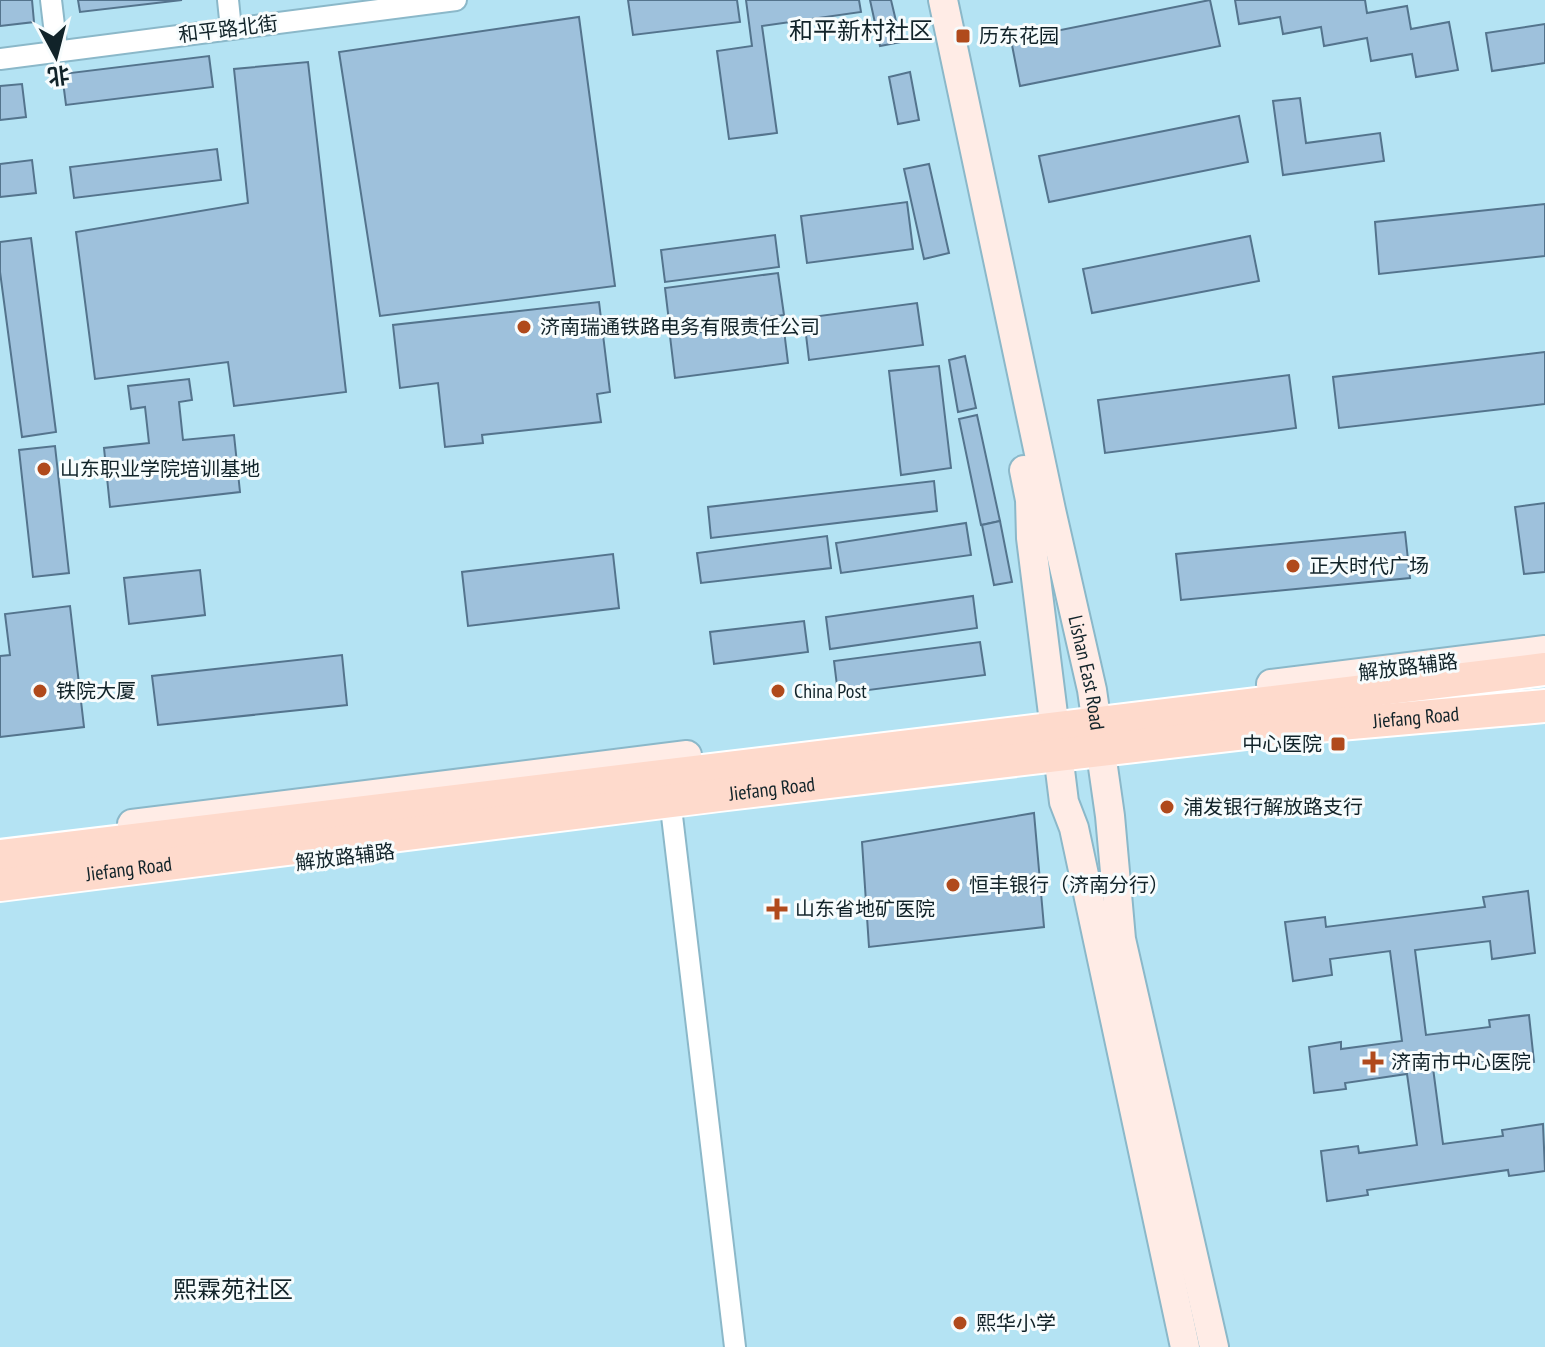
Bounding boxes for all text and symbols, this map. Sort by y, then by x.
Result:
street label: 和平路北街 [177,10,279,48]
district label: 和平新村社区 [789,15,933,46]
north arrow [16,16,96,96]
place label: 历东花园 [979,23,1059,49]
marker: 历东花园 [954,27,972,45]
text: 北 [46,61,71,91]
place label: 济南瑞通铁路电务有限责任公司 [540,314,820,340]
marker: 济南瑞通铁路电务有限责任公司 [515,318,533,336]
place label: 山东职业学院培训基地 [60,456,260,482]
marker: 山东职业学院培训基地 [35,460,53,478]
place label: 正大时代广场 [1309,553,1429,579]
marker: 正大时代广场 [1284,557,1302,575]
street label: Lishan East Road [1062,613,1111,732]
street label: 解放路辅路 [1357,648,1459,686]
place label: 铁院大厦 [56,678,136,704]
place label: China Post [794,678,867,704]
marker: 铁院大厦 [31,682,49,700]
marker: China Post [769,682,787,700]
street label: Jiefang Road [1371,701,1460,734]
place label: 中心医院 [1242,731,1322,757]
marker: 中心医院 [1329,735,1347,753]
street label: Jiefang Road [727,771,816,807]
place label: 浦发银行解放路支行 [1183,794,1363,820]
marker: 浦发银行解放路支行 [1158,798,1176,816]
street label: 解放路辅路 [294,838,396,876]
street label: Jiefang Road [84,851,173,887]
place label: 恒丰银行（济南分行） [969,872,1169,898]
marker: 恒丰银行（济南分行） [944,876,962,894]
place label: 山东省地矿医院 [795,896,935,922]
marker: 山东省地矿医院 [766,898,788,920]
place label: 济南市中心医院 [1391,1049,1531,1075]
marker: 济南市中心医院 [1362,1051,1384,1073]
district label: 熙霖苑社区 [173,1274,293,1305]
place label: 熙华小学 [976,1310,1056,1336]
marker: 熙华小学 [951,1314,969,1332]

